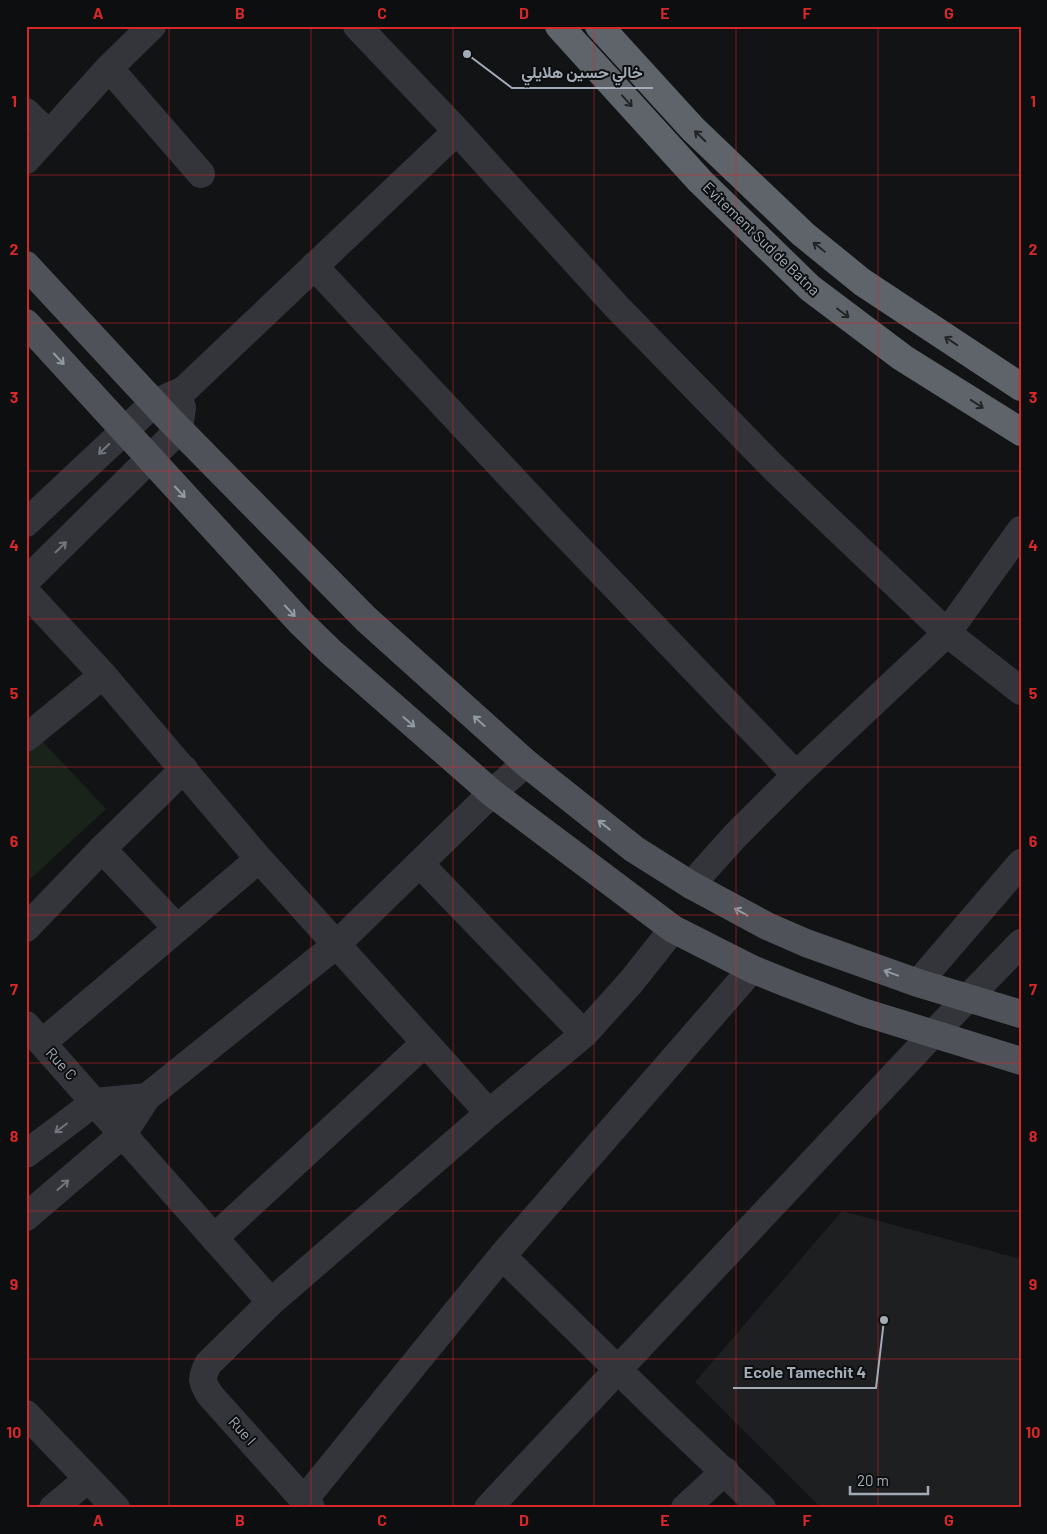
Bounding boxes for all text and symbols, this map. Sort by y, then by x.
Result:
text: A [93,3,104,22]
text: B [235,3,245,22]
text: C [377,3,387,22]
text: D [519,3,529,22]
text: E [660,3,670,22]
text: F [803,3,812,22]
text: G [944,3,954,22]
callout: خالي حسين هلايلي [512,57,653,88]
text: خالي حسين هلايلي [521,62,643,86]
text: 1 [11,91,17,110]
text: 1 [1030,91,1036,110]
one-way arrow [621,95,633,108]
one-way arrow [694,130,706,142]
street label: Evitement Sud de Batna [700,178,824,299]
text: 2 [10,239,19,258]
text: 2 [1029,239,1038,258]
one-way arrow [813,241,826,252]
one-way arrow [836,307,849,318]
one-way arrow [944,336,958,346]
one-way arrow [54,352,65,365]
text: 3 [10,387,18,406]
text: 3 [1029,387,1037,406]
one-way arrow [970,398,984,409]
one-way arrow [98,443,110,455]
one-way arrow [174,486,186,498]
text: 4 [9,535,19,554]
text: 4 [1028,535,1038,554]
one-way arrow [55,541,67,553]
one-way arrow [285,605,296,618]
text: 5 [10,683,19,702]
text: 5 [1029,683,1038,702]
one-way arrow [472,715,485,727]
one-way arrow [403,716,416,728]
one-way arrow [598,819,611,830]
text: 6 [10,831,19,850]
text: 6 [1029,831,1038,850]
one-way arrow [734,906,748,916]
one-way arrow [883,968,899,977]
text: 7 [10,979,18,998]
text: 7 [1029,979,1037,998]
street label: Rue C [43,1043,81,1083]
one-way arrow [55,1123,68,1134]
text: 8 [10,1126,19,1145]
text: 8 [1029,1126,1038,1145]
one-way arrow [57,1180,70,1191]
text: 9 [10,1274,18,1293]
text: 9 [1029,1274,1037,1293]
callout: Ecole Tamechit 4 [733,1357,876,1388]
text: Ecole Tamechit 4 [744,1362,866,1381]
street label: Rue I [225,1412,260,1448]
text: 10 [7,1422,21,1441]
text: 10 [1026,1422,1040,1441]
scale bar [850,1464,927,1496]
text: 20 m [857,1471,889,1489]
text: A [93,1510,104,1529]
text: B [235,1510,245,1529]
text: C [377,1510,387,1529]
text: D [519,1510,529,1529]
text: E [660,1510,670,1529]
text: F [803,1510,812,1529]
text: G [944,1510,954,1529]

